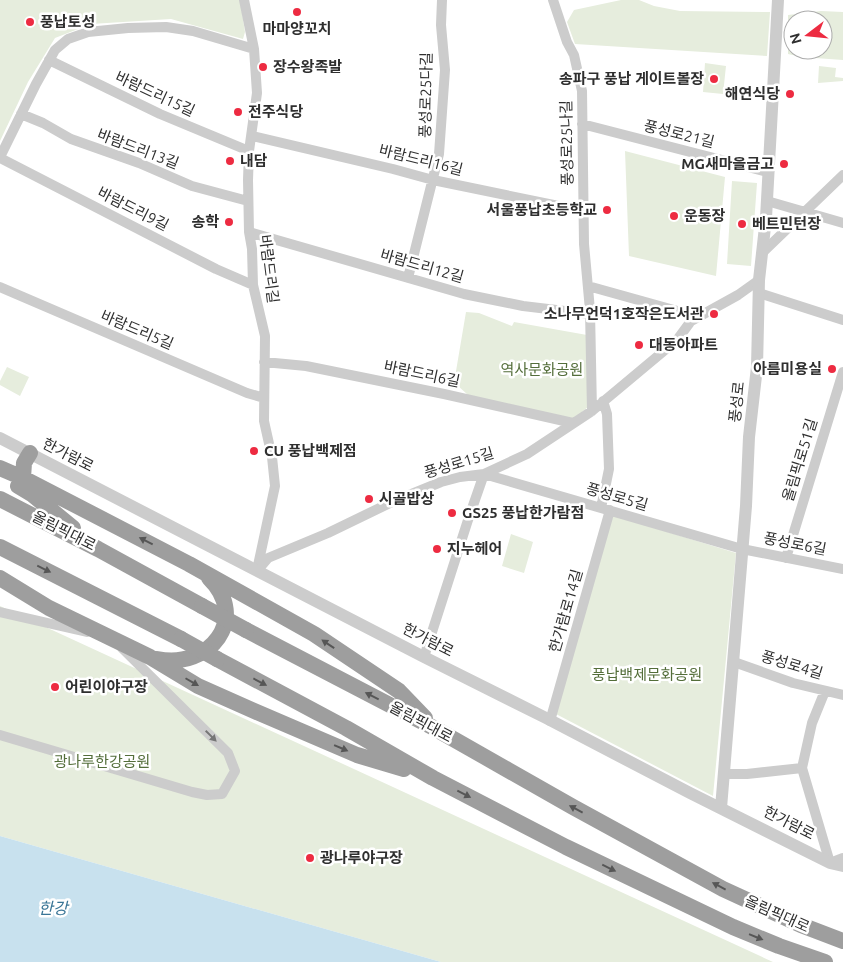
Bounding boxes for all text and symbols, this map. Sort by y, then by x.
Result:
marker: 마마양꼬치 [291,6,303,18]
north arrow [783,10,833,60]
place label: 풍납토성 [40,13,95,30]
marker: 풍납토성 [24,16,36,28]
place label: 마마양꼬치 [262,20,332,37]
text: N [786,31,805,46]
street label: 풍성로25다길 [416,52,435,138]
place label: 장수왕족발 [273,58,342,75]
marker: 장수왕족발 [257,61,269,73]
street label: 바람드리15길 [113,68,198,119]
place label: 송파구 풍납 게이트볼장 [559,70,704,87]
marker: 송파구 풍납 게이트볼장 [708,73,720,85]
place label: 해연식당 [725,85,780,102]
marker: 해연식당 [784,88,796,100]
street label: 풍성로25나길 [557,100,576,186]
place label: 전주식당 [248,103,303,120]
marker: 전주식당 [232,106,244,118]
street label: 풍성로21길 [642,117,716,150]
street label: 바람드리13길 [95,125,181,172]
street label: 바람드리16길 [377,141,465,178]
place label: 내담 [240,152,268,169]
marker: 내담 [224,155,236,167]
place label: MG새마을금고 [681,155,774,172]
marker: MG새마을금고 [778,158,790,170]
street label: 바람드리9길 [95,183,172,234]
place label: 서울풍납초등학교 [487,201,597,218]
marker: 서울풍납초등학교 [601,204,613,216]
place label: 운동장 [684,207,726,224]
marker: 운동장 [668,210,680,222]
place label: 송학 [191,213,219,230]
place label: 베트민턴장 [752,215,821,232]
marker: 송학 [223,216,235,228]
marker: 베트민턴장 [736,218,748,230]
street label: 바람드리길 [257,234,282,304]
street label: 바람드리12길 [378,246,466,286]
place label: 소나무언덕1호작은도서관 [544,305,704,322]
street label: 바람드리5길 [98,307,176,352]
marker: 소나무언덕1호작은도서관 [708,308,720,320]
place label: 대동아파트 [649,336,718,353]
marker: 대동아파트 [633,339,645,351]
street label: 바람드리6길 [382,357,462,390]
place label: 아름미용실 [753,360,822,377]
park label: 역사문화공원 [501,361,583,378]
marker: 아름미용실 [826,363,838,375]
street label: 풍성로 [726,380,747,423]
street label: 올림픽로51길 [779,416,820,503]
street label: 한가람로 [40,434,97,475]
place label: CU 풍납백제점 [264,442,357,459]
street label: 풍성로15길 [422,444,496,481]
marker: CU 풍납백제점 [248,445,260,457]
street label: 풍성로5길 [584,480,650,513]
place label: 시골밥상 [379,490,434,507]
marker: 시골밥상 [363,493,375,505]
place label: GS25 풍납한가람점 [462,504,584,521]
street label: 올림픽대로 [30,507,99,554]
marker: GS25 풍납한가람점 [446,507,458,519]
street label: 풍성로6길 [762,529,828,558]
one-way arrow [139,537,153,545]
place label: 지누헤어 [447,540,502,557]
marker: 지누헤어 [431,543,443,555]
one-way arrow [37,565,51,573]
street label: 한가람로14길 [546,567,586,655]
street label: 한가람로 [400,619,457,660]
one-way arrow [322,639,335,648]
street label: 풍성로4길 [759,647,825,682]
park label: 풍납백제문화공원 [592,666,702,683]
place label: 어린이야구장 [65,678,148,695]
one-way arrow [185,678,199,686]
one-way arrow [253,678,268,686]
marker: 어린이야구장 [49,681,61,693]
one-way arrow [365,692,380,700]
street label: 올림픽대로 [387,698,456,745]
one-way arrow [205,730,217,742]
one-way arrow [333,744,348,752]
park label: 광나루한강공원 [54,753,150,770]
one-way arrow [457,790,471,798]
street label: 한가람로 [761,802,818,843]
one-way arrow [569,804,582,813]
place label: 광나루야구장 [320,849,403,866]
marker: 광나루야구장 [304,852,316,864]
one-way arrow [602,864,616,872]
one-way arrow [711,882,726,890]
street label: 올림픽대로 [742,892,812,935]
water label: 한강 [38,899,70,917]
one-way arrow [749,933,764,941]

